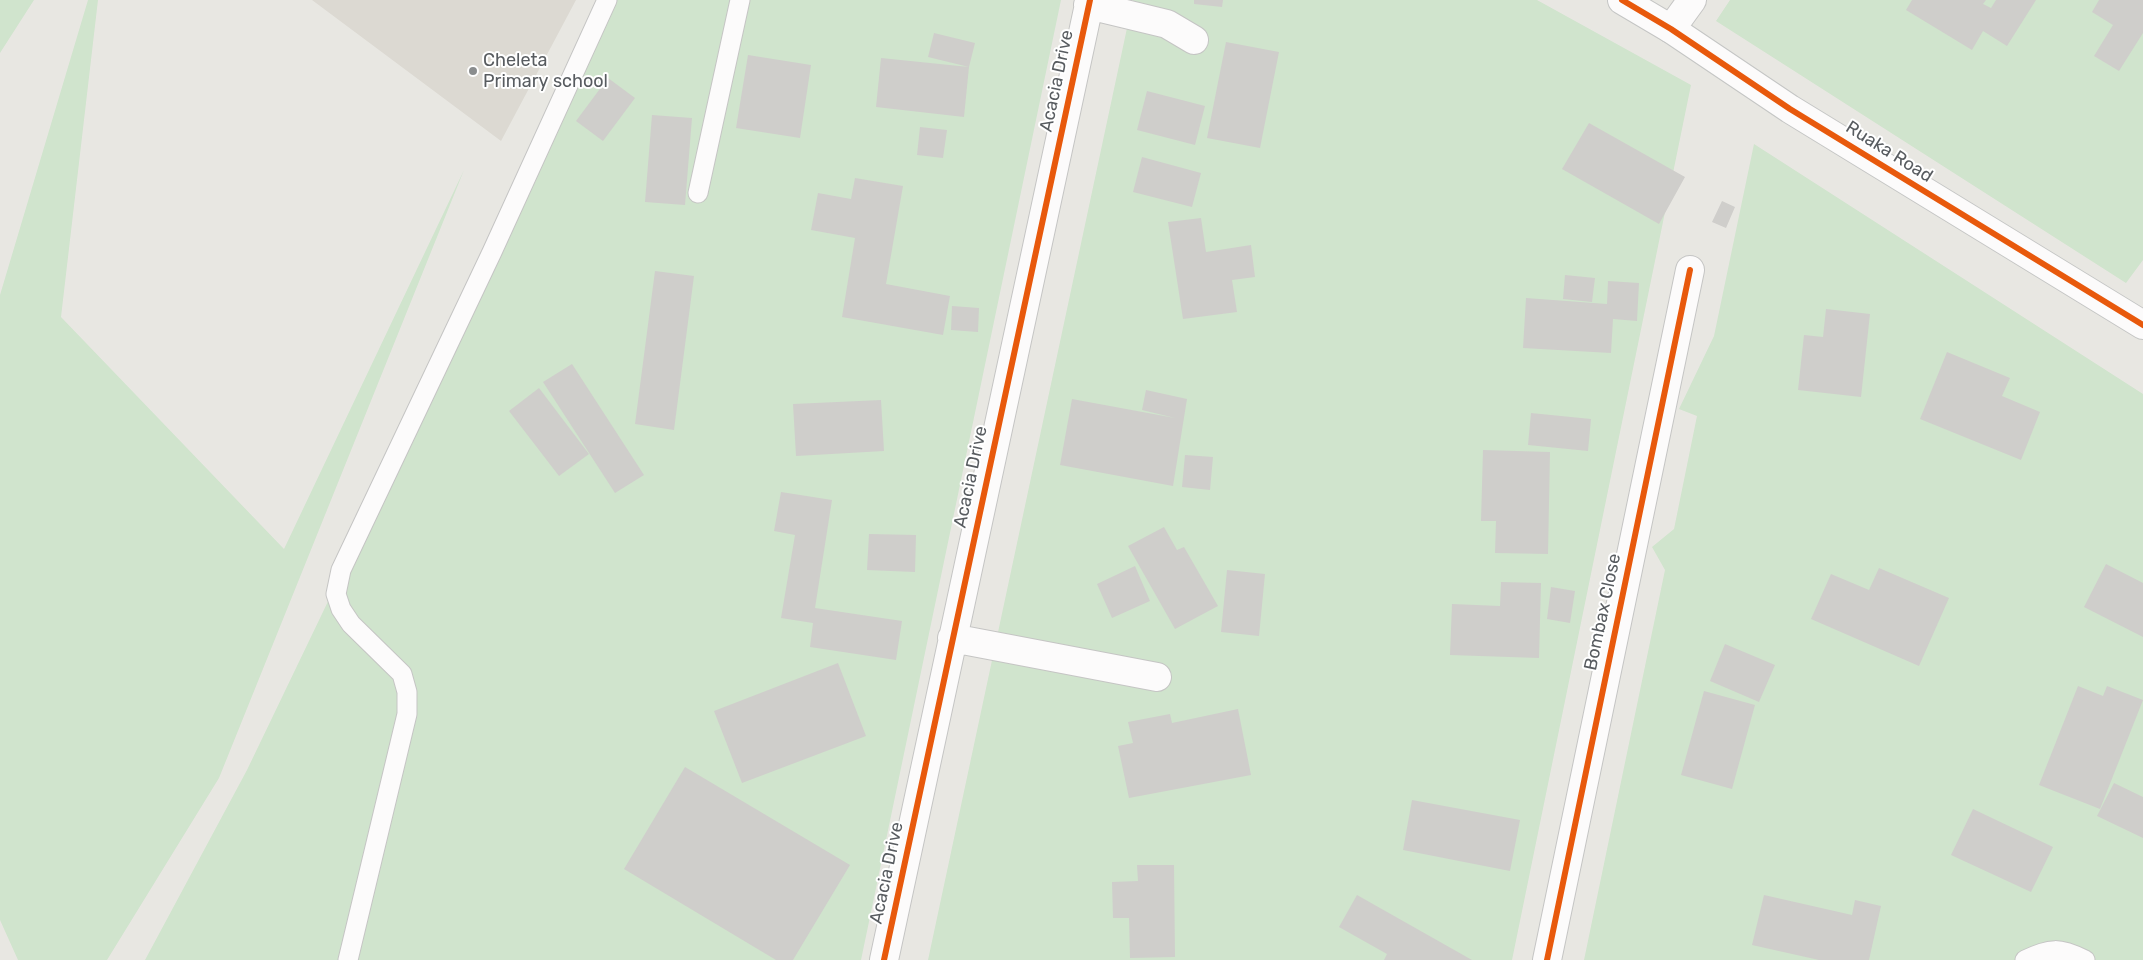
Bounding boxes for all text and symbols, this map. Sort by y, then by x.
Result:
street label: Acacia Drive [1036,28,1078,134]
place label: Cheleta Primary school [483,50,608,92]
marker: Cheleta Primary school [467,65,479,77]
street label: Ruaka Road [1841,117,1937,187]
street label: Acacia Drive [950,424,992,530]
street label: Bombax Close [1580,552,1626,672]
street label: Acacia Drive [866,820,908,926]

